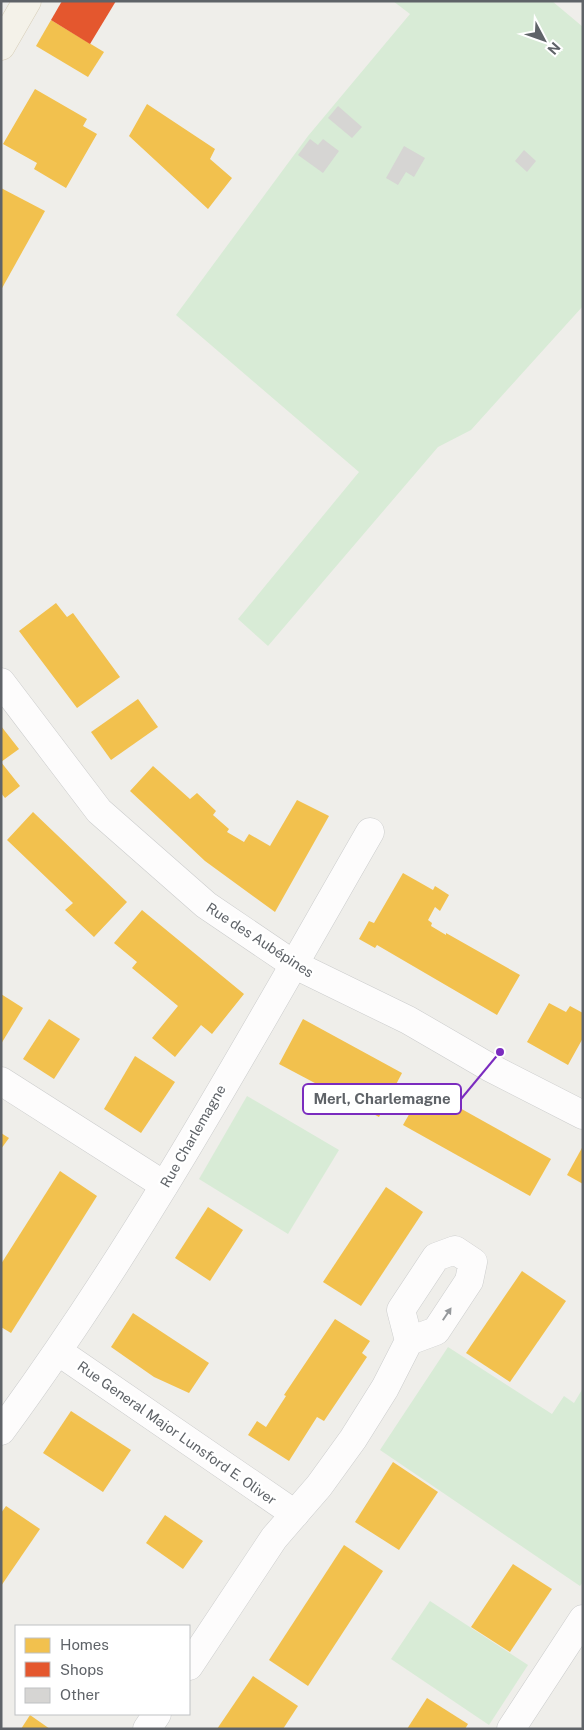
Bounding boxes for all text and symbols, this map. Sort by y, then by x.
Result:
north arrow [519,15,569,65]
text: N [544,39,563,58]
street label: Rue des Aubépines [203,899,317,981]
street label: Rue Charlemagne [157,1082,229,1190]
callout: Merl, Charlemagne [303,1084,461,1114]
text: Merl, Charlemagne [313,1090,451,1107]
one-way arrow [442,1308,452,1321]
street label: Rue General Major Lunsford E. Oliver [75,1358,279,1508]
legend [15,1625,190,1715]
text: Homes [60,1636,109,1653]
text: Shops [60,1661,104,1678]
text: Other [60,1686,100,1703]

